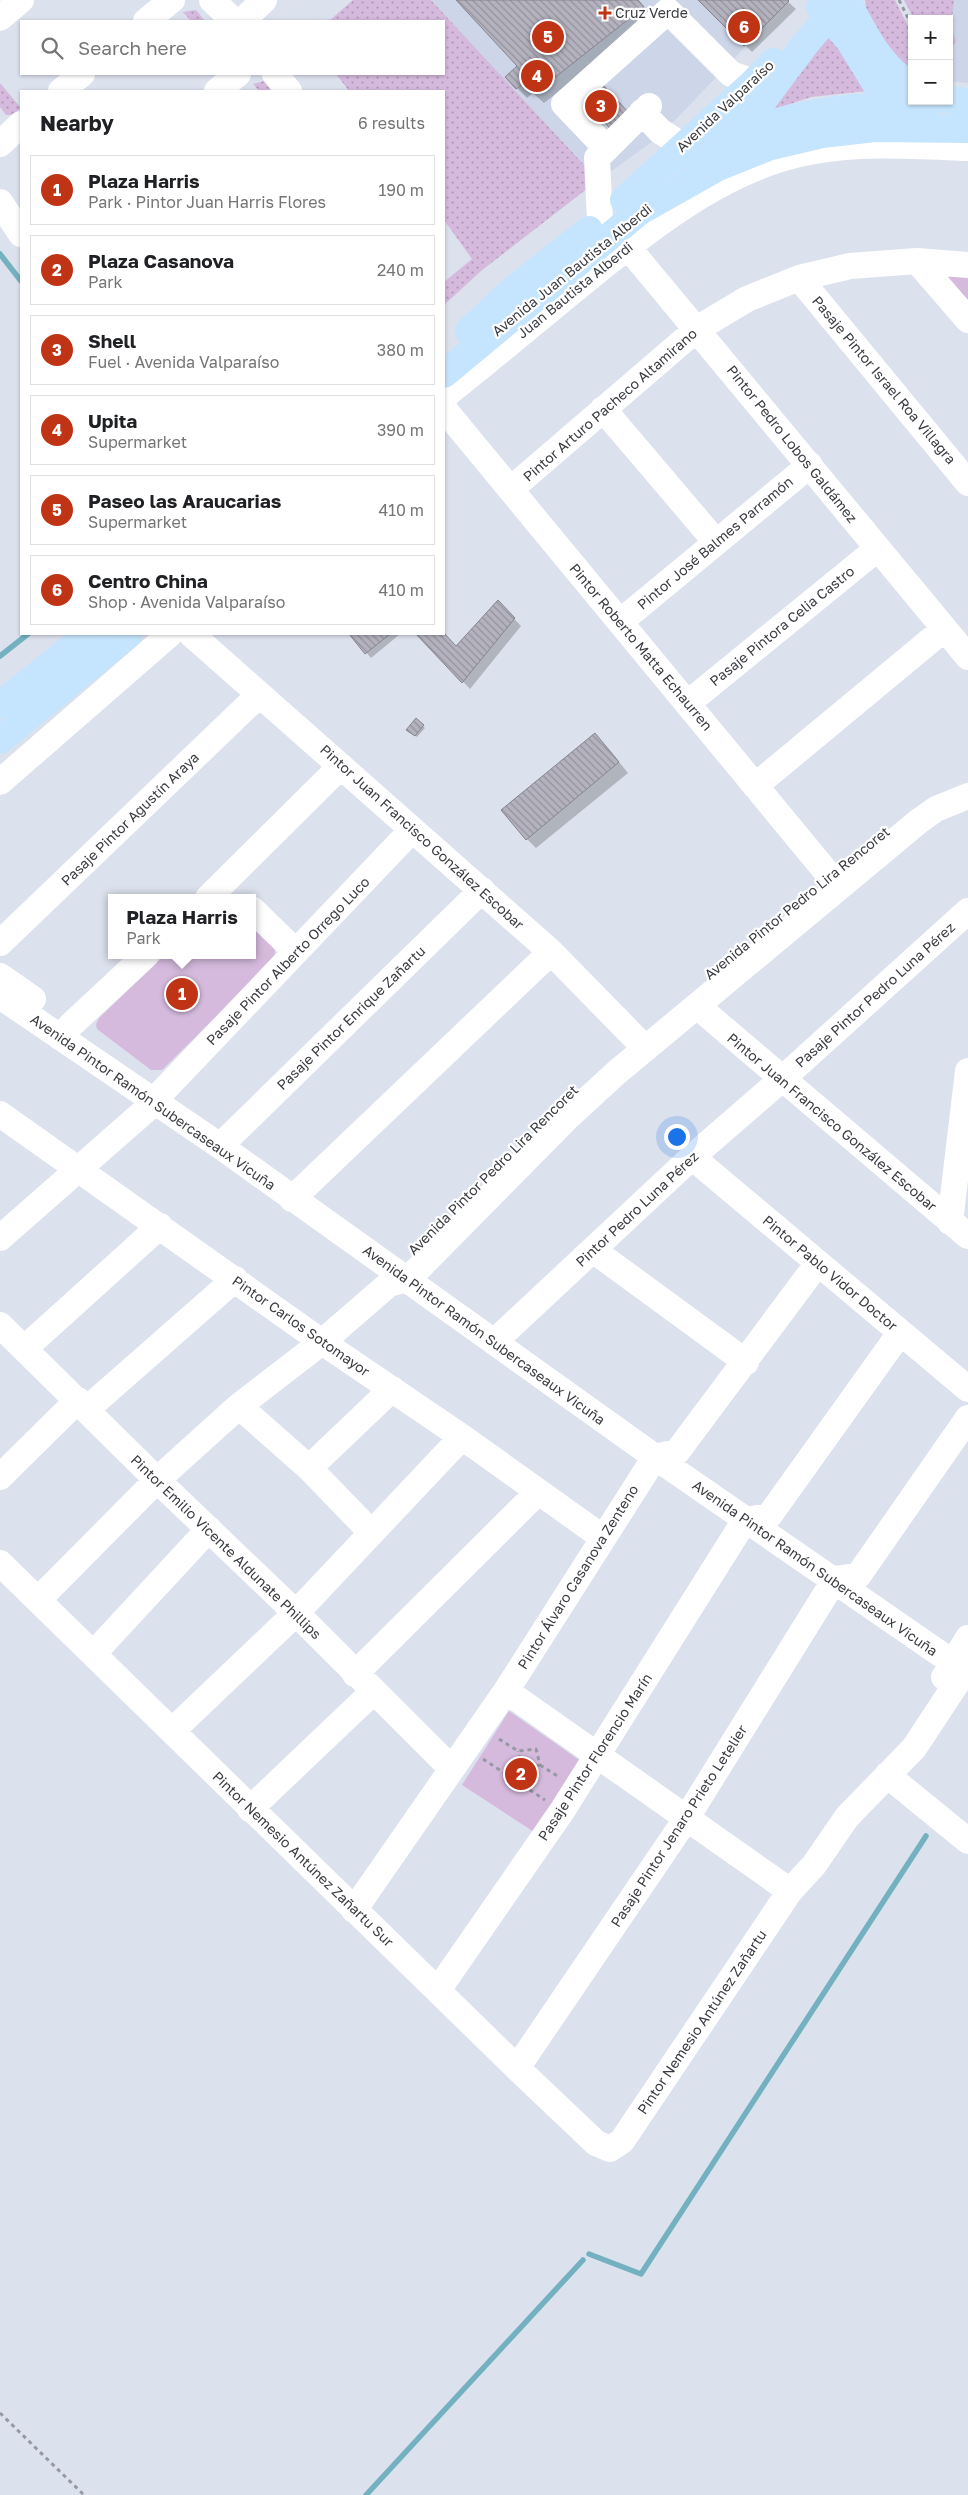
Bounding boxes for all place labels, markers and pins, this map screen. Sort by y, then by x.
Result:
place label: Cruz Verde [615,4,688,21]
marker: Cruz Verde [599,7,611,19]
pin: 6 [728,8,760,46]
pin: 5 [532,18,564,56]
pin: 4 [521,57,553,95]
pin: 3 [585,87,617,125]
pin: 1 [166,975,198,1013]
pin: 2 [505,1755,537,1793]

